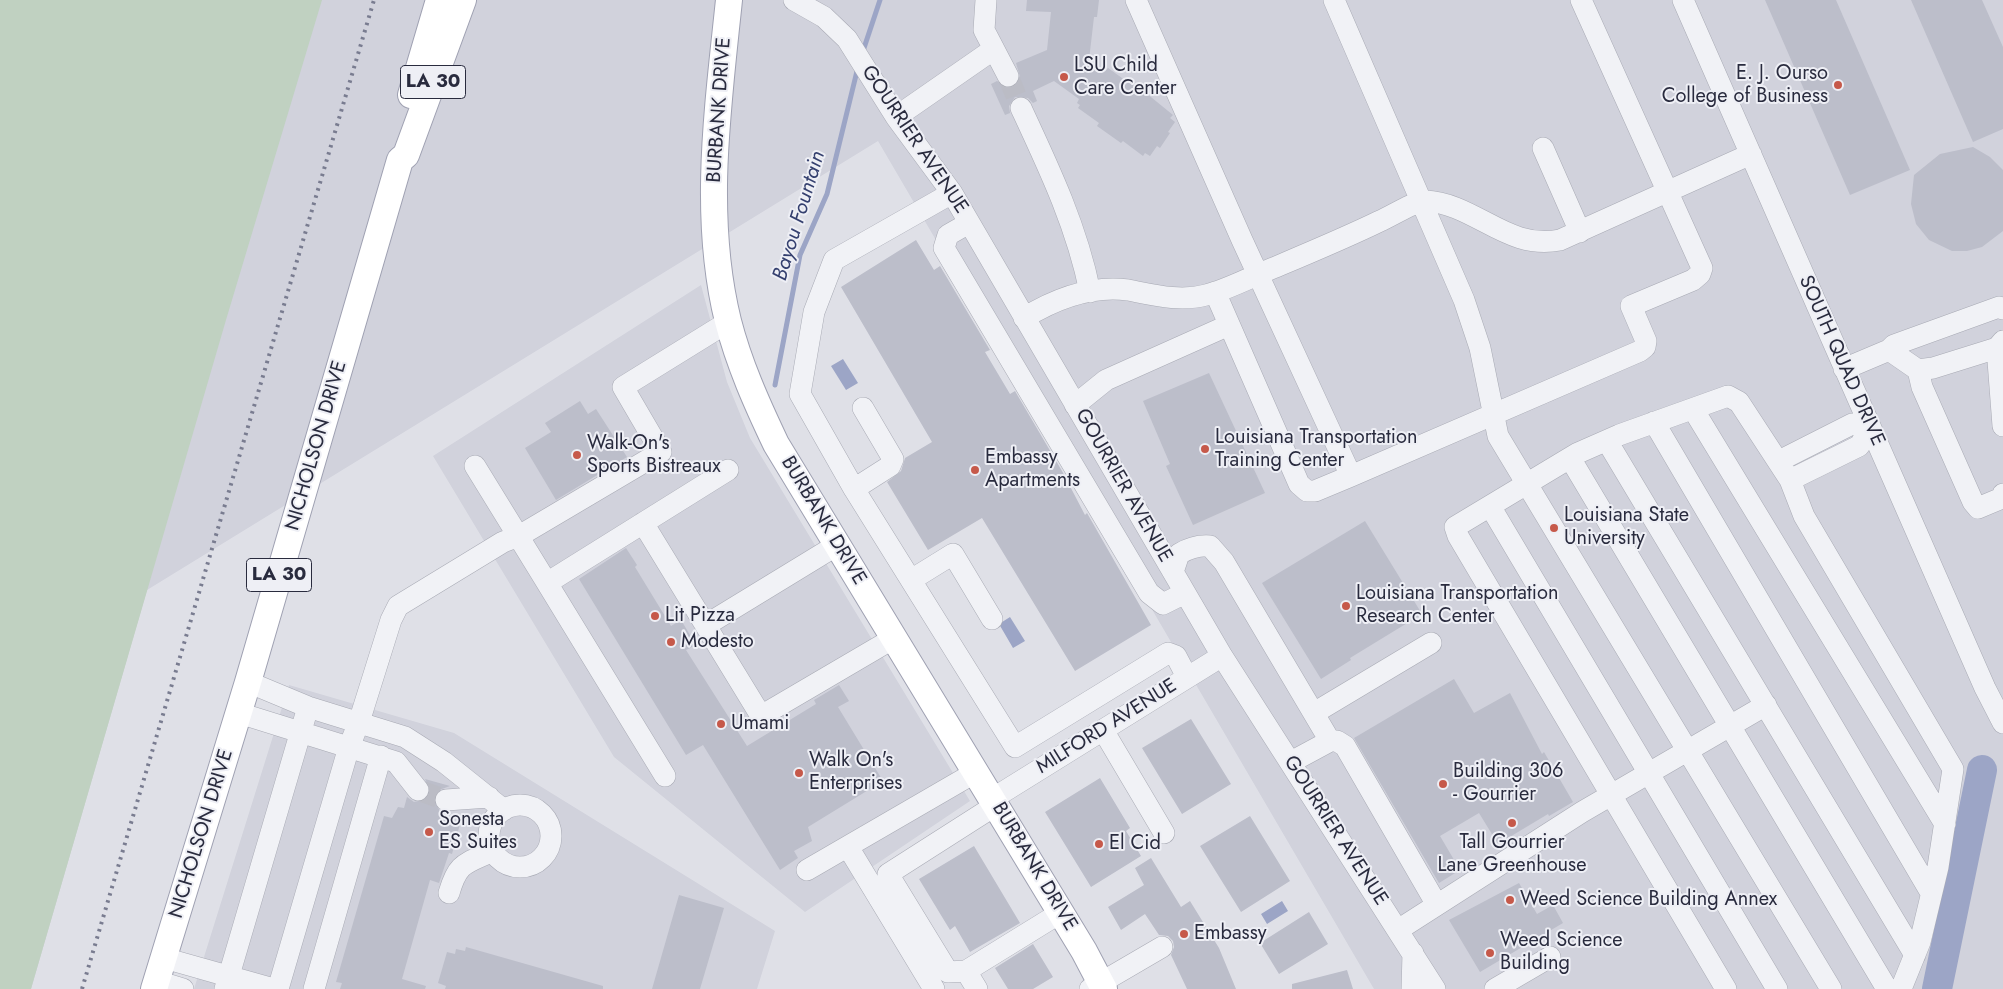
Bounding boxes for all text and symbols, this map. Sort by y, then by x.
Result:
street label: BURBANK DRIVE [703,37,737,183]
place label: LSU Child Care Center [1074,54,1177,101]
street label: GOURRIER AVENUE [855,61,973,219]
place label: E. J. Ourso College of Business [1662,62,1828,109]
road number: LA 30 [400,65,466,98]
marker: LSU Child Care Center [1058,71,1070,83]
marker: E. J. Ourso College of Business [1832,79,1844,91]
water label: Bayou Fountain [768,148,832,284]
street label: SOUTH QUAD DRIVE [1793,272,1889,450]
street label: NICHOLSON DRIVE [281,358,353,534]
street label: GOURRIER AVENUE [1069,405,1177,567]
place label: Louisiana Transportation Training Center [1215,426,1417,473]
place label: Walk-On's Sports Bistreaux [587,432,721,479]
marker: Louisiana Transportation Training Center [1199,443,1211,455]
place label: Embassy Apartments [985,446,1080,493]
marker: Walk-On's Sports Bistreaux [571,449,583,461]
street label: BURBANK DRIVE [775,452,871,590]
marker: Embassy Apartments [969,464,981,476]
place label: Louisiana State University [1564,504,1689,551]
marker: Louisiana State University [1548,522,1560,534]
road number: LA 30 [246,558,312,592]
place label: Louisiana Transportation Research Center [1356,582,1558,629]
marker: Louisiana Transportation Research Center [1340,600,1352,612]
place label: Lit Pizza [665,604,735,628]
marker: Lit Pizza [649,610,661,622]
place label: Modesto [681,630,754,654]
marker: Modesto [665,636,677,648]
street label: MILFORD AVENUE [1032,674,1182,780]
place label: Umami [731,712,790,736]
marker: Umami [715,718,727,730]
street label: NICHOLSON DRIVE [165,747,239,921]
place label: Walk On's Enterprises [809,749,902,796]
street label: GOURRIER AVENUE [1278,752,1392,910]
place label: Building 306 - Gourrier [1453,760,1563,807]
marker: Walk On's Enterprises [793,767,805,779]
marker: Building 306 - Gourrier [1437,778,1449,790]
street label: BURBANK DRIVE [986,798,1082,936]
place label: Sonesta ES Suites [439,808,517,855]
marker: Tall Gourrier Lane Greenhouse [1506,817,1518,829]
marker: Sonesta ES Suites [423,826,435,838]
place label: Tall Gourrier Lane Greenhouse [1438,831,1586,878]
place label: El Cid [1109,832,1161,856]
marker: El Cid [1093,838,1105,850]
place label: Weed Science Building Annex [1520,888,1777,912]
marker: Weed Science Building Annex [1504,894,1516,906]
place label: Embassy [1194,922,1266,946]
marker: Embassy [1178,928,1190,940]
place label: Weed Science Building [1500,929,1623,976]
marker: Weed Science Building [1484,947,1496,959]

